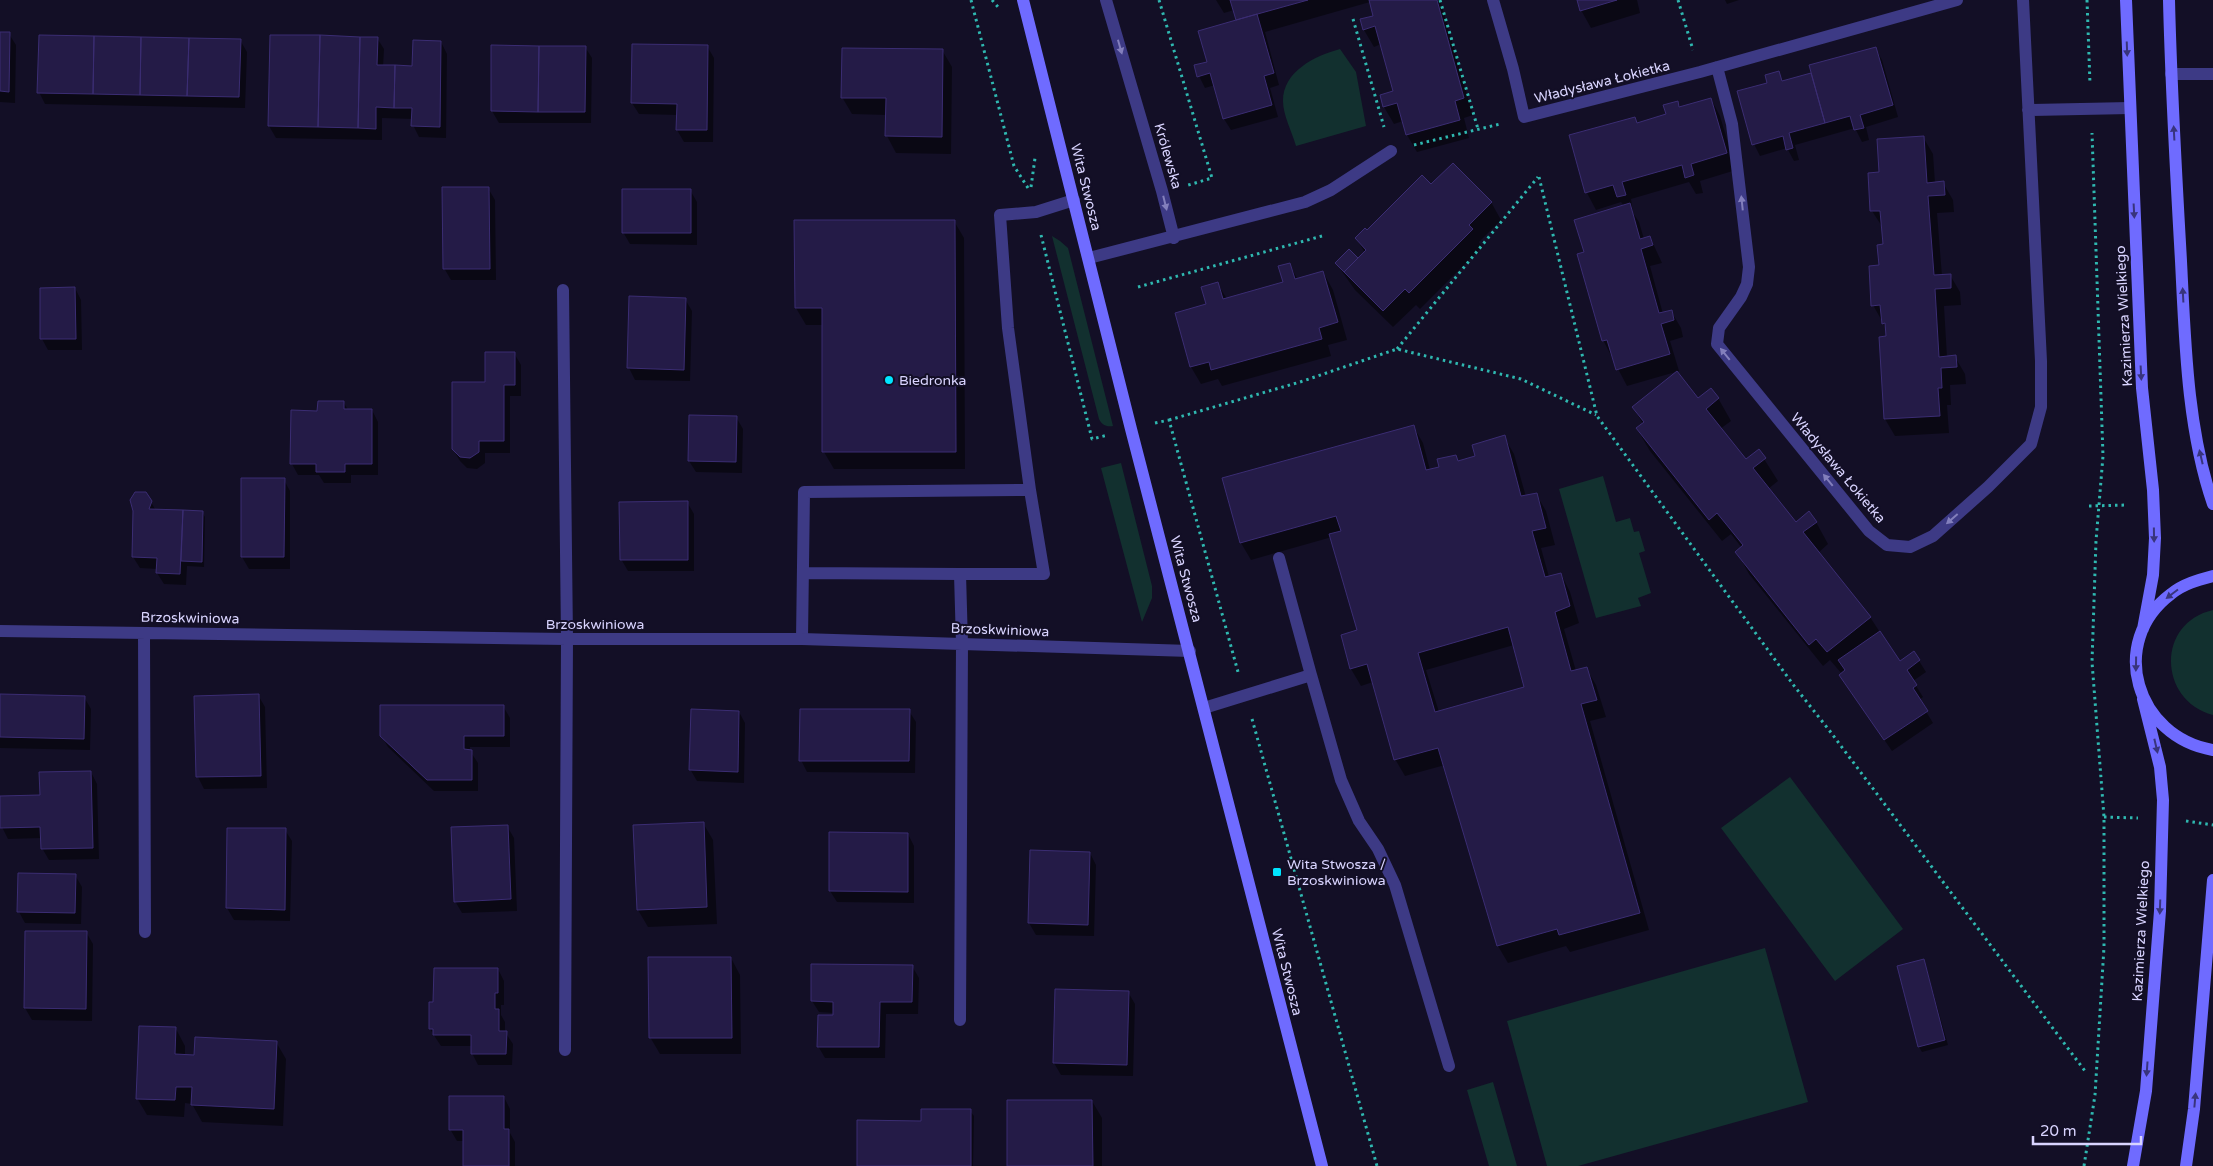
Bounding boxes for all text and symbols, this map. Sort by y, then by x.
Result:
one-way arrow [1116,39,1124,54]
one-way arrow [2124,41,2132,57]
street label: Władysława Łokietka [1533,57,1671,107]
street label: Królewska [1151,121,1185,191]
one-way arrow [2170,125,2178,141]
street label: Wita Stwosza [1067,142,1105,232]
one-way arrow [1738,194,1746,210]
one-way arrow [1161,195,1169,210]
one-way arrow [2130,203,2138,219]
street label: Kazimierza Wielkiego [2112,245,2136,387]
one-way arrow [2179,287,2187,303]
one-way arrow [1720,348,1731,361]
one-way arrow [2138,366,2146,382]
place label: Biedronka [899,372,966,389]
marker: Biedronka [883,374,895,386]
street label: Władysława Łokietka [1787,409,1889,527]
one-way arrow [2197,449,2205,464]
one-way arrow [1822,474,1833,487]
one-way arrow [1946,513,1958,525]
one-way arrow [2150,528,2158,544]
street label: Wita Stwosza [1166,534,1206,624]
one-way arrow [2165,589,2178,600]
street label: Brzoskwiniowa [141,609,239,627]
street label: Brzoskwiniowa [546,616,644,633]
street label: Brzoskwiniowa [950,620,1050,640]
one-way arrow [2132,656,2140,672]
one-way arrow [2152,738,2160,753]
place label: Wita Stwosza / Brzoskwiniowa [1287,856,1386,889]
street label: Kazimierza Wielkiego [2129,860,2153,1002]
marker: Wita Stwosza / Brzoskwiniowa [1271,866,1283,878]
one-way arrow [2155,900,2163,916]
street label: Wita Stwosza [1268,927,1306,1017]
one-way arrow [2143,1062,2151,1078]
one-way arrow [2191,1092,2199,1108]
scale bar [2033,1114,2140,1146]
text: 20 m [2040,1122,2077,1140]

